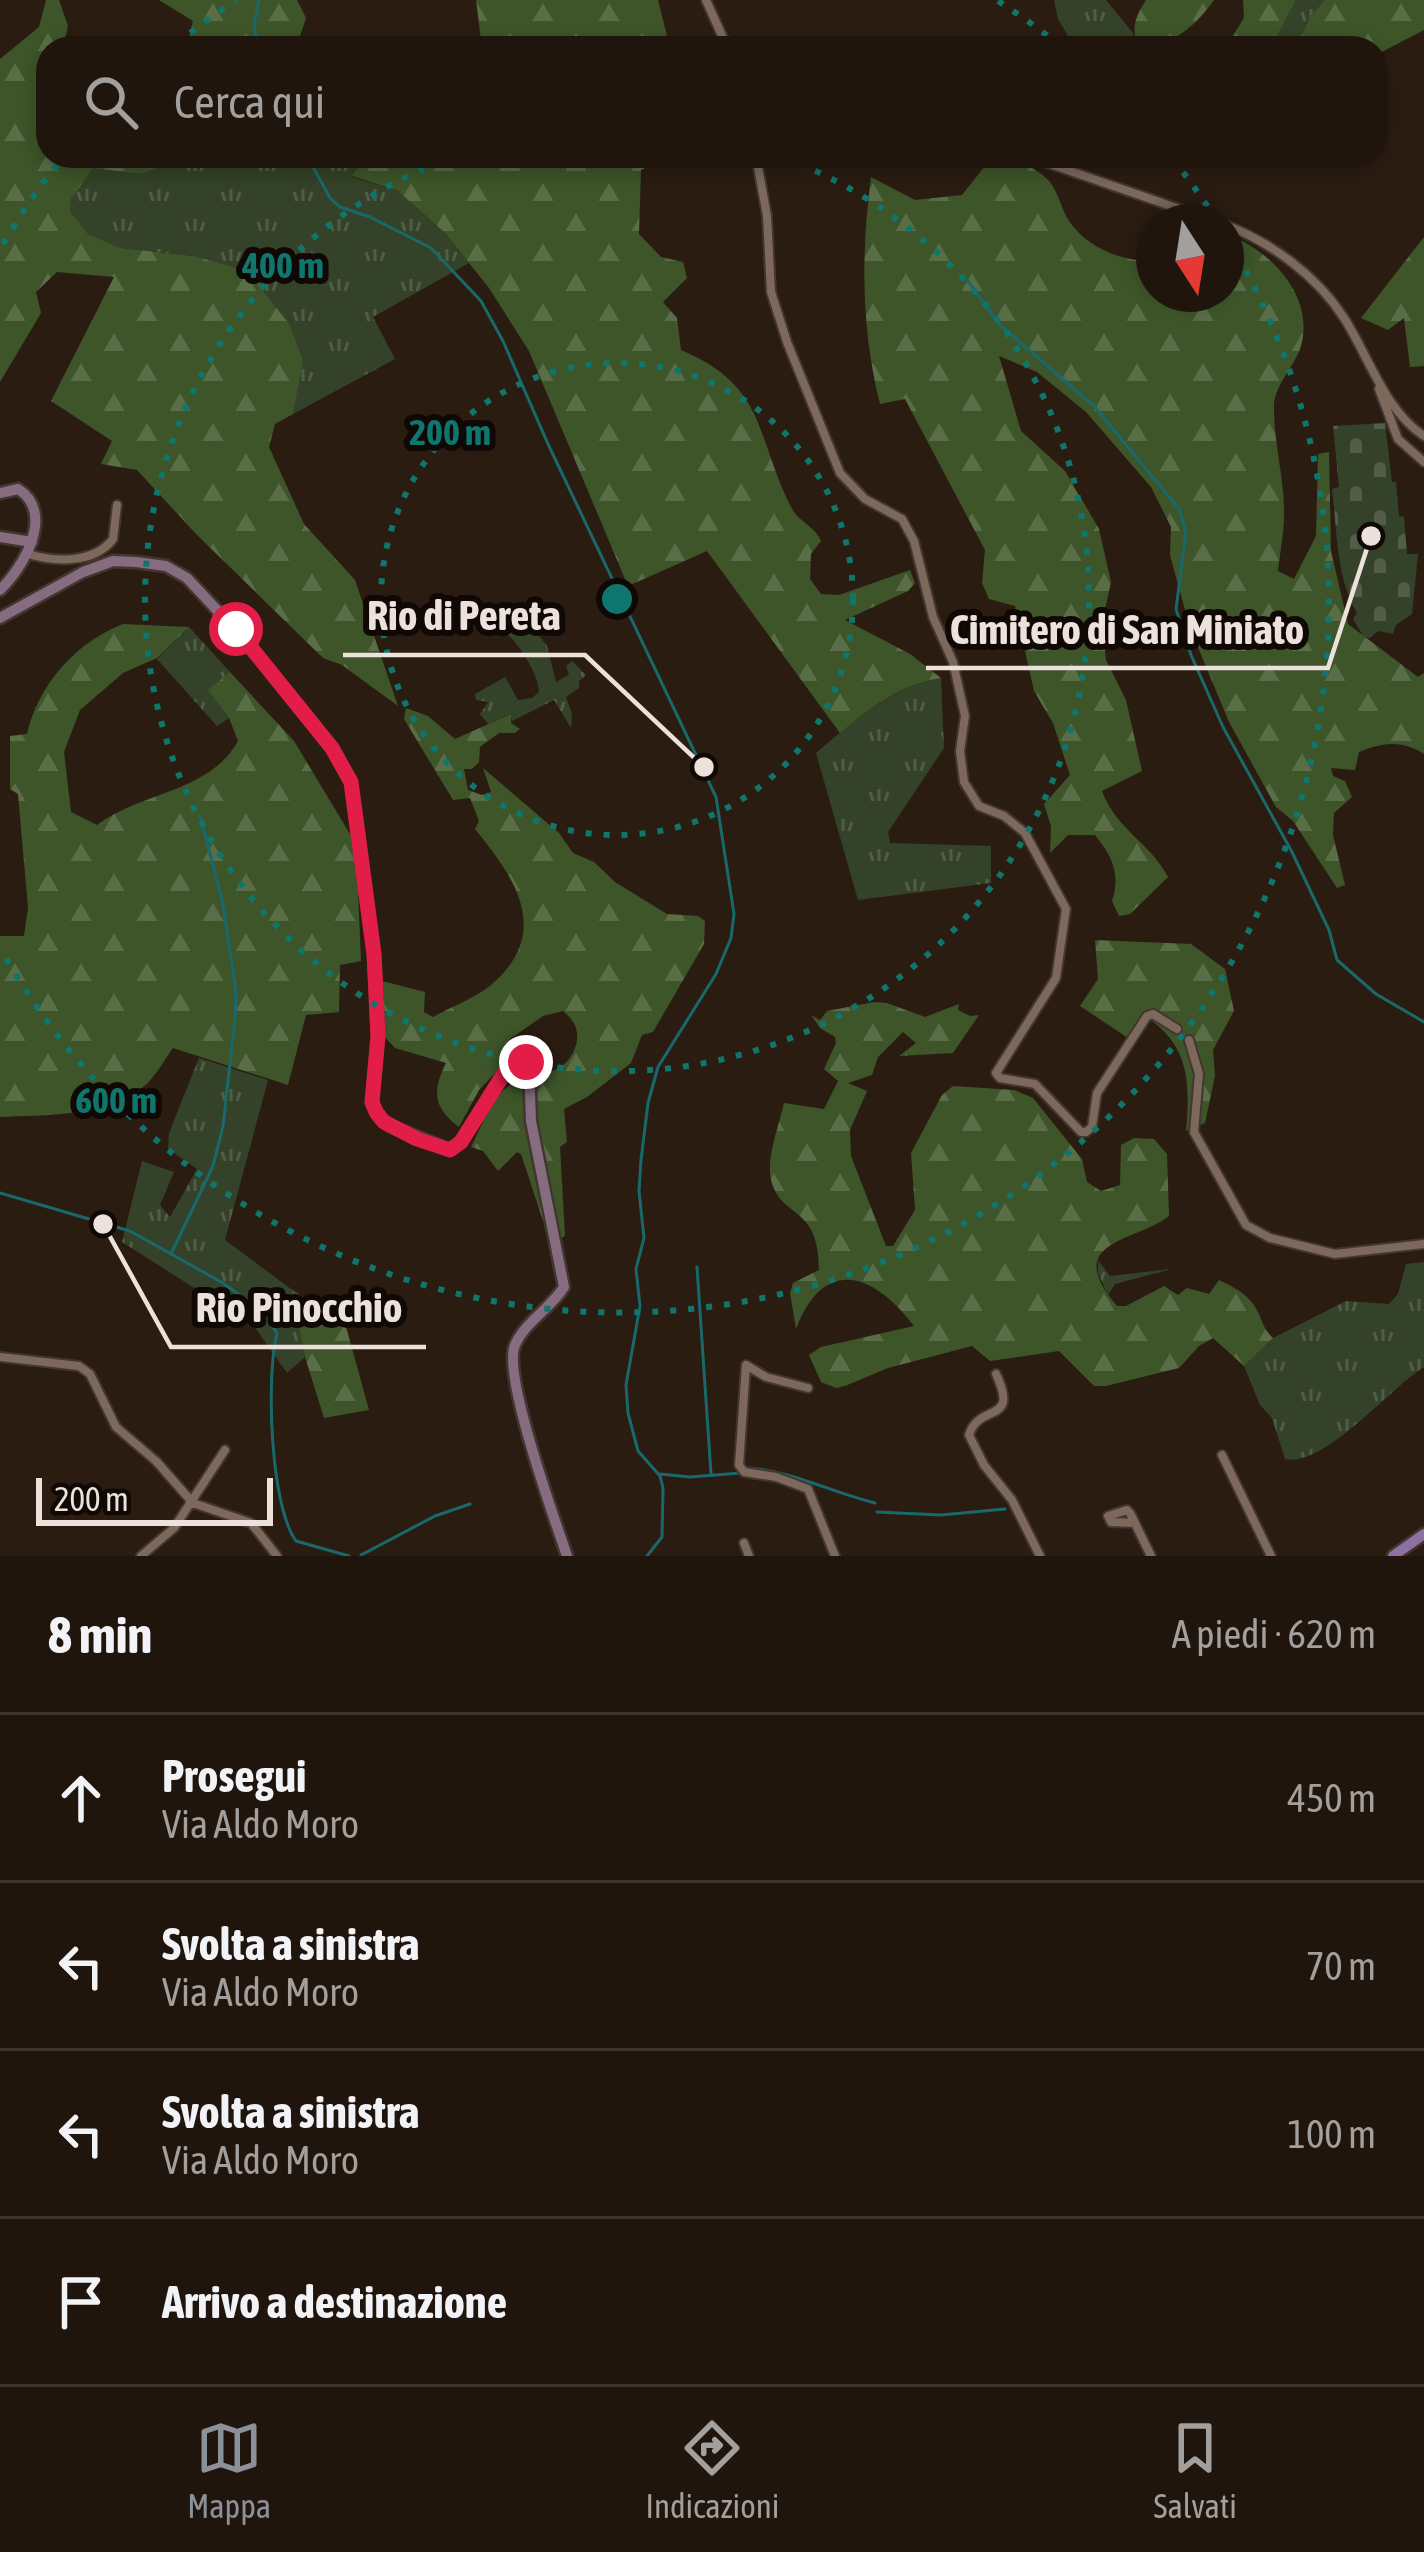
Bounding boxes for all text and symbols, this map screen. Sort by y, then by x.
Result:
search box [36,36,1388,168]
icon: search [78,69,144,135]
text: Cerca qui [174,76,325,128]
north arrow [1136,204,1244,312]
text: 400 m [241,244,324,286]
text: 200 m [409,411,491,453]
callout: Rio di Pereta [343,577,585,655]
centre of rings [596,578,638,620]
callout: Cimitero di San Miniato [926,590,1328,668]
text: Rio di Pereta [367,591,561,639]
route start [209,602,263,656]
text: Cimitero di San Miniato [950,605,1304,653]
route end [499,1035,553,1089]
text: 600 m [75,1079,157,1121]
callout: Rio Pinocchio [171,1269,426,1347]
text: Rio Pinocchio [196,1283,402,1331]
scale bar [36,1472,273,1525]
text: 200 m [54,1480,129,1518]
text: 8 min [48,1605,152,1664]
text: A piedi · 620 m [1172,1612,1376,1656]
text: Prosegui [162,1750,306,1802]
icon: ahead [48,1765,114,1831]
text: 450 m [1288,1776,1376,1820]
text: Via Aldo Moro [162,1802,359,1846]
text: Svolta a sinistra [162,1918,419,1970]
icon: left [48,1933,114,1999]
text: 70 m [1306,1944,1376,1988]
text: Via Aldo Moro [162,1970,359,2014]
text: Svolta a sinistra [162,2086,419,2138]
icon: left [48,2101,114,2167]
text: 100 m [1288,2112,1376,2156]
text: Via Aldo Moro [162,2138,359,2182]
icon: arrive [48,2269,114,2335]
text: Arrivo a destinazione [162,2276,507,2328]
tab: Mappa [187,2415,271,2525]
tab: Indicazioni [645,2415,779,2525]
tab: Salvati [1154,2415,1237,2525]

